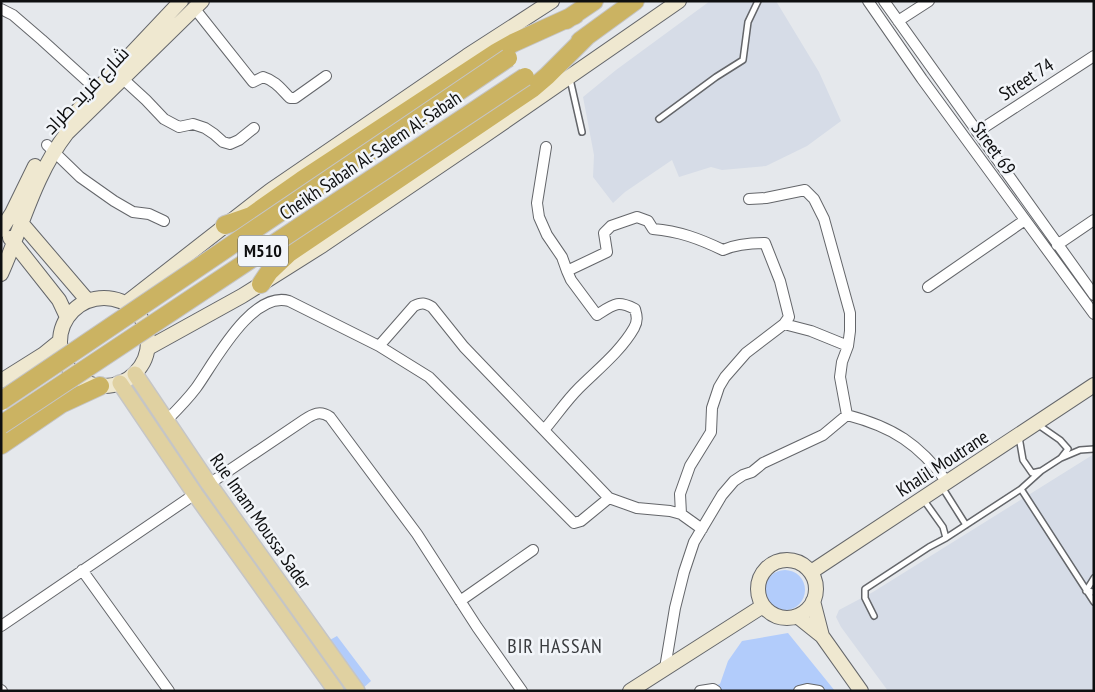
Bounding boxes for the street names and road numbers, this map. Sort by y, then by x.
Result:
street label: شارع فريد طراد [38,41,135,140]
street label: Street 74 [994,52,1058,106]
street label: Cheikh Sabah Al-Salem Al-Sabah [275,85,465,225]
street label: Street 69 [967,116,1021,180]
road number: M510 [238,236,288,266]
street label: Khalil Moutrane [891,424,993,502]
street label: Rue Imam Moussa Sader [205,449,317,594]

